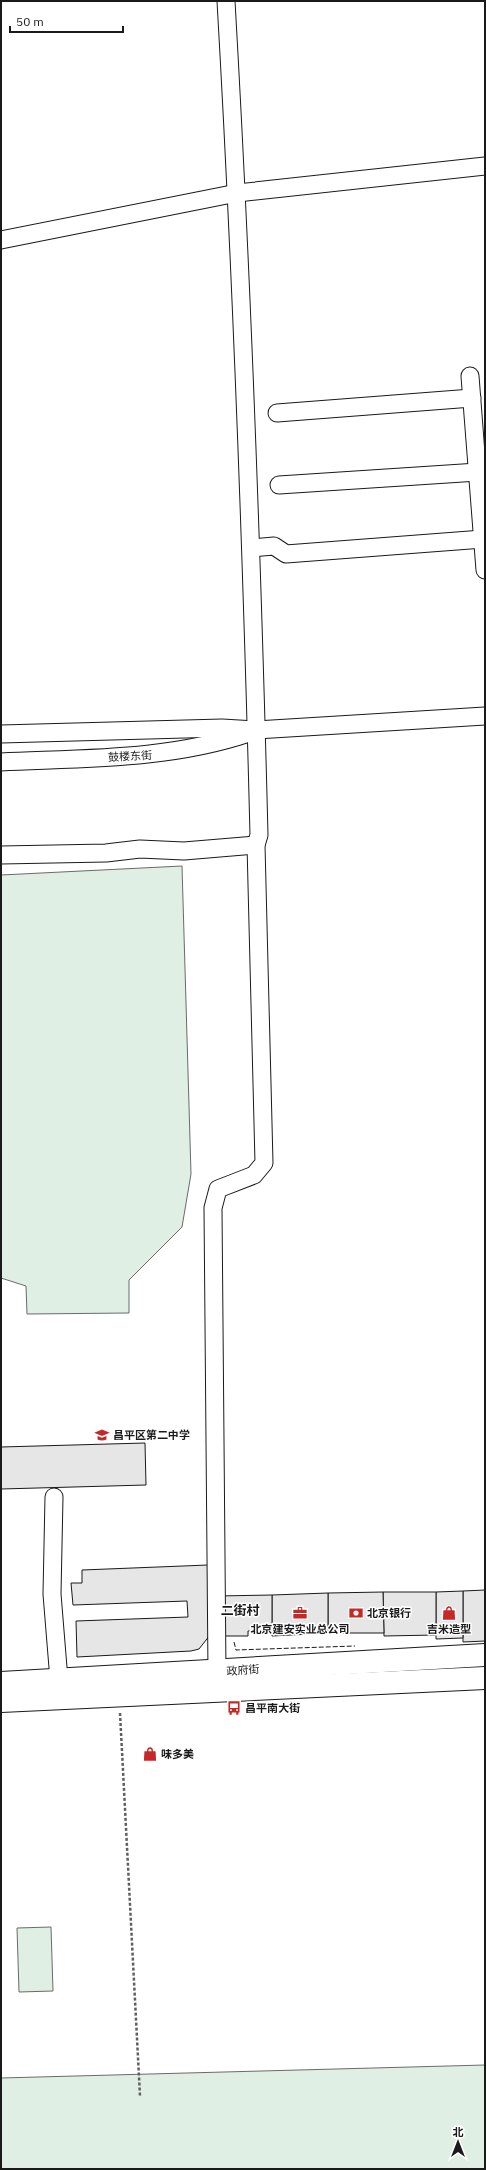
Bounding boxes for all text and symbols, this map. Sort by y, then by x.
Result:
scale bar [10,8,123,34]
text: 50 m [16,14,44,29]
street label: 鼓楼东街 [108,748,152,764]
school or university icon: 昌平区第二中学 [94,1427,110,1443]
place label: 昌平区第二中学 [113,1428,190,1442]
district label: 二街村 [220,1602,260,1619]
office icon: 北京建安实业总公司 [292,1605,308,1621]
bank icon: 北京银行 [348,1605,364,1621]
shop icon: 吉米造型 [441,1605,457,1621]
place label: 北京银行 [367,1606,411,1620]
place label: 北京建安实业总公司 [251,1622,350,1636]
place label: 吉米造型 [427,1622,471,1636]
street label: 政府街 [226,1662,260,1678]
bus stop icon: 昌平南大街 [226,1700,242,1716]
place label: 昌平南大街 [245,1701,300,1715]
shop icon: 味多美 [142,1746,158,1762]
place label: 味多美 [161,1747,194,1761]
north arrow [438,2122,478,2162]
text: 北 [453,2125,464,2139]

